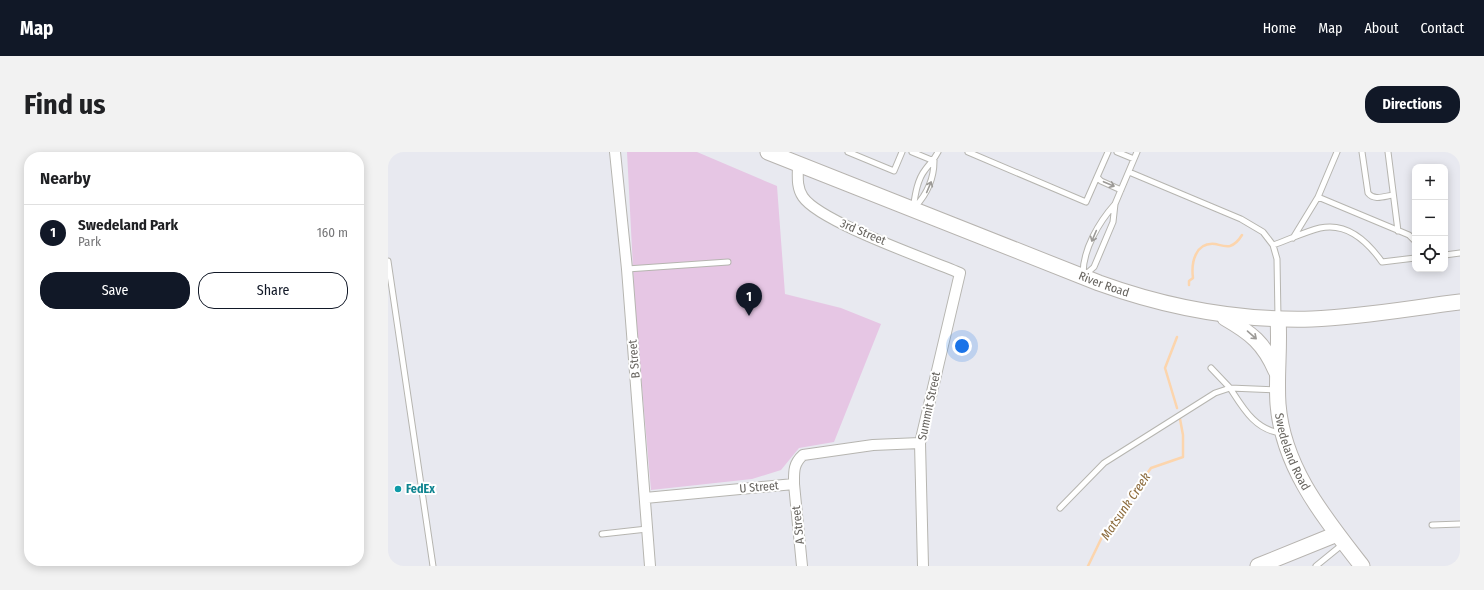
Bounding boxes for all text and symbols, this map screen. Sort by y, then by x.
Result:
text: Map [20,17,53,40]
text: Home [1263,20,1296,37]
text: Map [1318,20,1342,37]
text: About [1364,20,1399,37]
text: Contact [1421,20,1464,37]
button: Directions [1365,86,1460,123]
text: Find us [24,88,106,121]
map controls [1412,164,1448,272]
button: + [1412,164,1448,200]
text: Nearby [40,168,91,189]
one-way arrow [1102,181,1114,189]
one-way arrow [925,182,933,194]
button: − [1412,200,1448,236]
text: Swedeland Park [78,216,178,234]
street label: 3rd Street [838,216,888,248]
text: 1 [50,225,56,240]
text: 160 m [317,225,348,240]
one-way arrow [1090,230,1098,242]
text: Park [78,234,101,249]
button: locate [1412,236,1448,272]
street label: River Road [1077,269,1131,300]
button: Save [40,272,190,309]
button: Share [198,272,348,309]
pin: 1 [736,283,762,316]
one-way arrow [1247,331,1257,340]
your location [952,336,972,356]
street label: B Street [625,339,643,379]
street label: Summit Street [915,370,943,442]
street label: Swedeland Road [1272,412,1313,493]
water label: Matsunk Creek [1097,469,1154,543]
street label: U Street [739,478,779,496]
place label: FedEx [406,482,435,496]
marker: FedEx [393,484,403,494]
street label: A Street [789,505,807,545]

